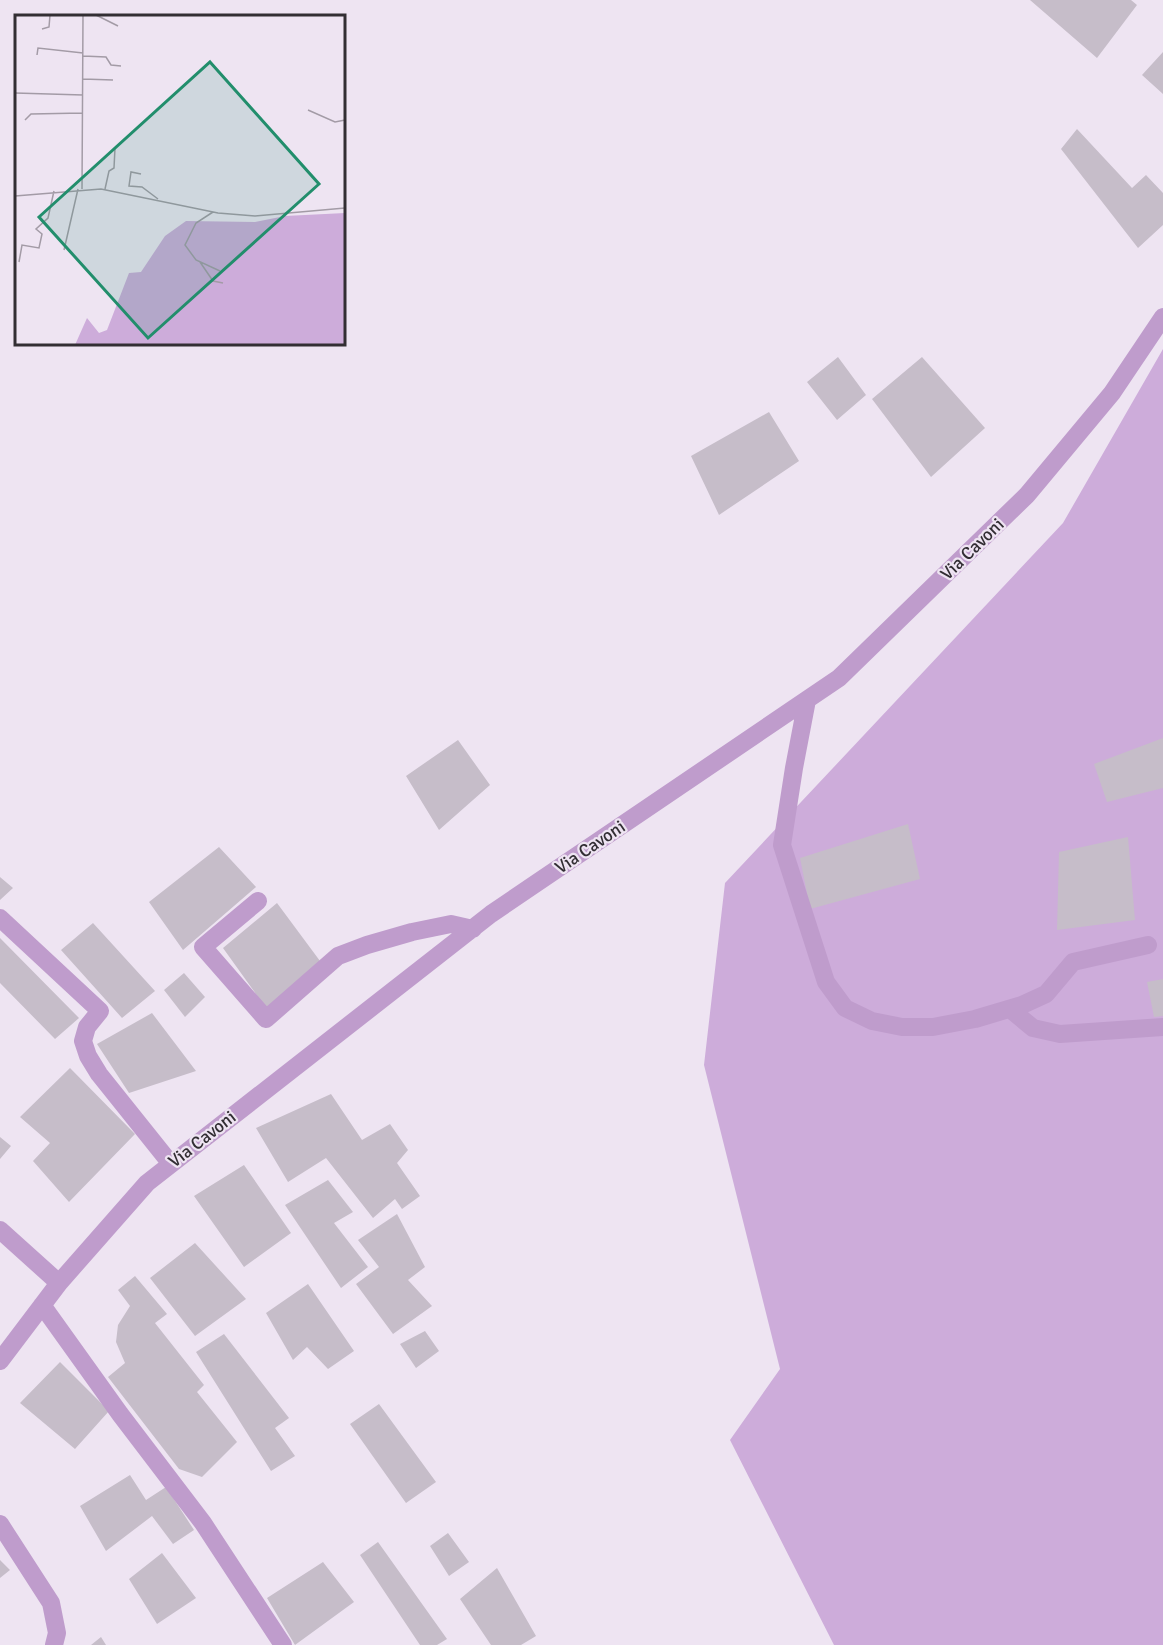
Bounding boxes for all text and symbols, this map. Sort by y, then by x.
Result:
inset map [15,15,345,345]
street label: Via Cavoni [936,513,1008,585]
street label: Via Cavoni [551,816,629,878]
street label: Via Cavoni [164,1106,240,1172]

